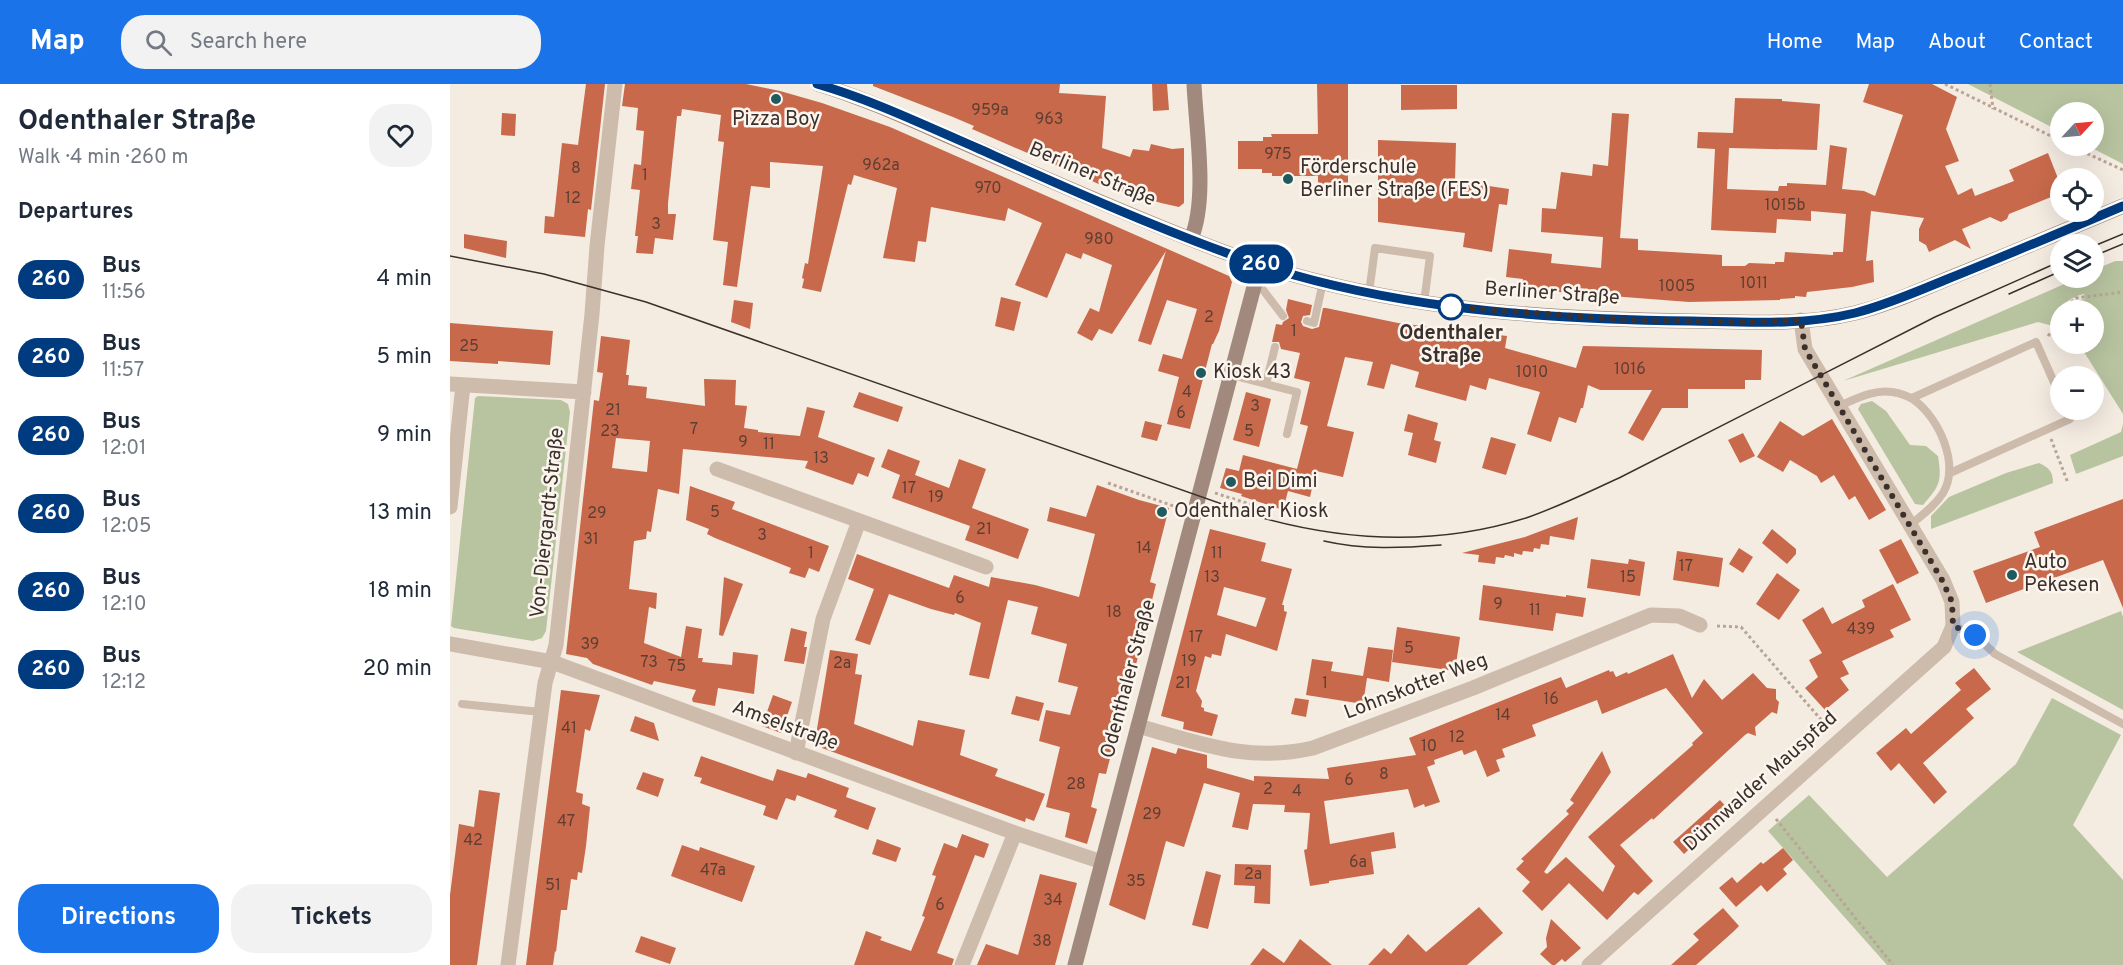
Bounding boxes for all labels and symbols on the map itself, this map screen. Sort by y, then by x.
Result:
marker: Pizza Boy [769,92,783,106]
house number: 959a [971,101,1009,121]
north arrow [2050,102,2104,156]
place label: Pizza Boy [732,107,820,133]
house number: 963 [1035,110,1063,130]
street label: Berliner Straße [1025,137,1159,213]
house number: 975 [1264,145,1292,165]
place label: Förderschule Berliner Straße (FES) [1300,155,1489,204]
house number: 962a [862,156,900,176]
house number: 8 [571,159,581,179]
house number: 1 [642,166,648,186]
marker: Förderschule Berliner Straße (FES) [1281,172,1295,186]
house number: 970 [974,179,1002,199]
house number: 12 [565,189,581,209]
house number: 1015b [1764,196,1806,216]
house number: 3 [651,215,661,235]
house number: 980 [1084,230,1114,250]
line badge: 260 [1226,244,1296,284]
house number: 1011 [1740,274,1768,294]
street label: Berliner Straße [1484,276,1620,312]
house number: 1005 [1659,277,1695,297]
marker: Odenthaler Straße [1438,294,1464,320]
house number: 2 [1204,308,1214,328]
place label: Odenthaler Straße [1399,321,1504,370]
house number: 1 [1291,322,1297,342]
house number: 25 [459,337,479,357]
place label: Kiosk 43 [1213,360,1291,386]
house number: 1016 [1614,360,1646,380]
house number: 1010 [1516,363,1548,383]
marker: Kiosk 43 [1194,366,1208,380]
house number: 4 [1182,383,1192,403]
house number: 3 [1250,397,1260,417]
house number: 21 [605,401,621,421]
house number: 6 [1176,404,1186,424]
house number: 7 [690,420,698,440]
house number: 23 [600,422,620,442]
house number: 5 [1244,422,1254,442]
street label: Von-Diergardt-Straße [525,426,571,620]
house number: 9 [738,433,748,453]
house number: 11 [763,435,775,455]
house number: 13 [813,449,829,469]
place label: Bei Dimi [1243,469,1318,495]
marker: Bei Dimi [1224,475,1238,489]
house number: 17 [902,479,916,499]
house number: 19 [928,488,944,508]
place label: Odenthaler Kiosk [1174,499,1329,525]
house number: 5 [710,503,720,523]
house number: 29 [587,504,607,524]
marker: Odenthaler Kiosk [1155,505,1169,519]
house number: 21 [976,520,992,540]
house number: 3 [757,526,767,546]
house number: 31 [583,530,599,550]
house number: 14 [1136,539,1152,559]
house number: 1 [808,544,814,564]
house number: 11 [1211,544,1223,564]
place label: Auto Pekesen [2024,550,2099,599]
house number: 17 [1679,557,1693,577]
house number: 13 [1204,568,1220,588]
house number: 15 [1620,568,1636,588]
marker: Auto Pekesen [2005,568,2019,582]
house number: 6 [955,589,965,609]
house number: 9 [1493,595,1503,615]
street label: Odenthaler Straße [1095,597,1163,761]
house number: 11 [1529,601,1541,621]
house number: 18 [1106,603,1122,623]
house number: 439 [1847,620,1875,640]
your location [1960,620,1990,650]
house number: 17 [1189,628,1203,648]
house number: 39 [581,635,599,655]
house number: 5 [1404,639,1414,659]
street label: Lohnskotter Weg [1340,648,1492,726]
house number: 19 [1181,652,1197,672]
house number: 73 [640,653,658,673]
house number: 2a [833,654,851,674]
house number: 75 [668,657,686,677]
house number: 21 [1175,674,1191,694]
house number: 1 [1322,674,1328,694]
house number: 16 [1543,690,1559,710]
street label: Amselstraße [728,695,842,757]
house number: 14 [1495,706,1511,726]
street label: Dünnwalder Mauspfad [1679,706,1843,858]
house number: 41 [561,719,577,739]
house number: 12 [1449,728,1465,748]
house number: 10 [1421,737,1437,757]
house number: 8 [1379,765,1389,785]
house number: 6 [1344,771,1354,791]
house number: 28 [1066,775,1086,795]
house number: 2 [1263,780,1273,800]
house number: 4 [1292,782,1302,802]
house number: 29 [1142,805,1162,825]
house number: 47 [557,812,575,832]
house number: 42 [463,831,483,851]
house number: 6a [1349,853,1367,873]
house number: 47a [700,861,726,881]
house number: 2a [1244,865,1262,885]
house number: 35 [1126,872,1146,892]
house number: 51 [545,876,561,896]
house number: 34 [1043,891,1063,911]
house number: 6 [935,896,945,916]
house number: 38 [1032,932,1052,952]

